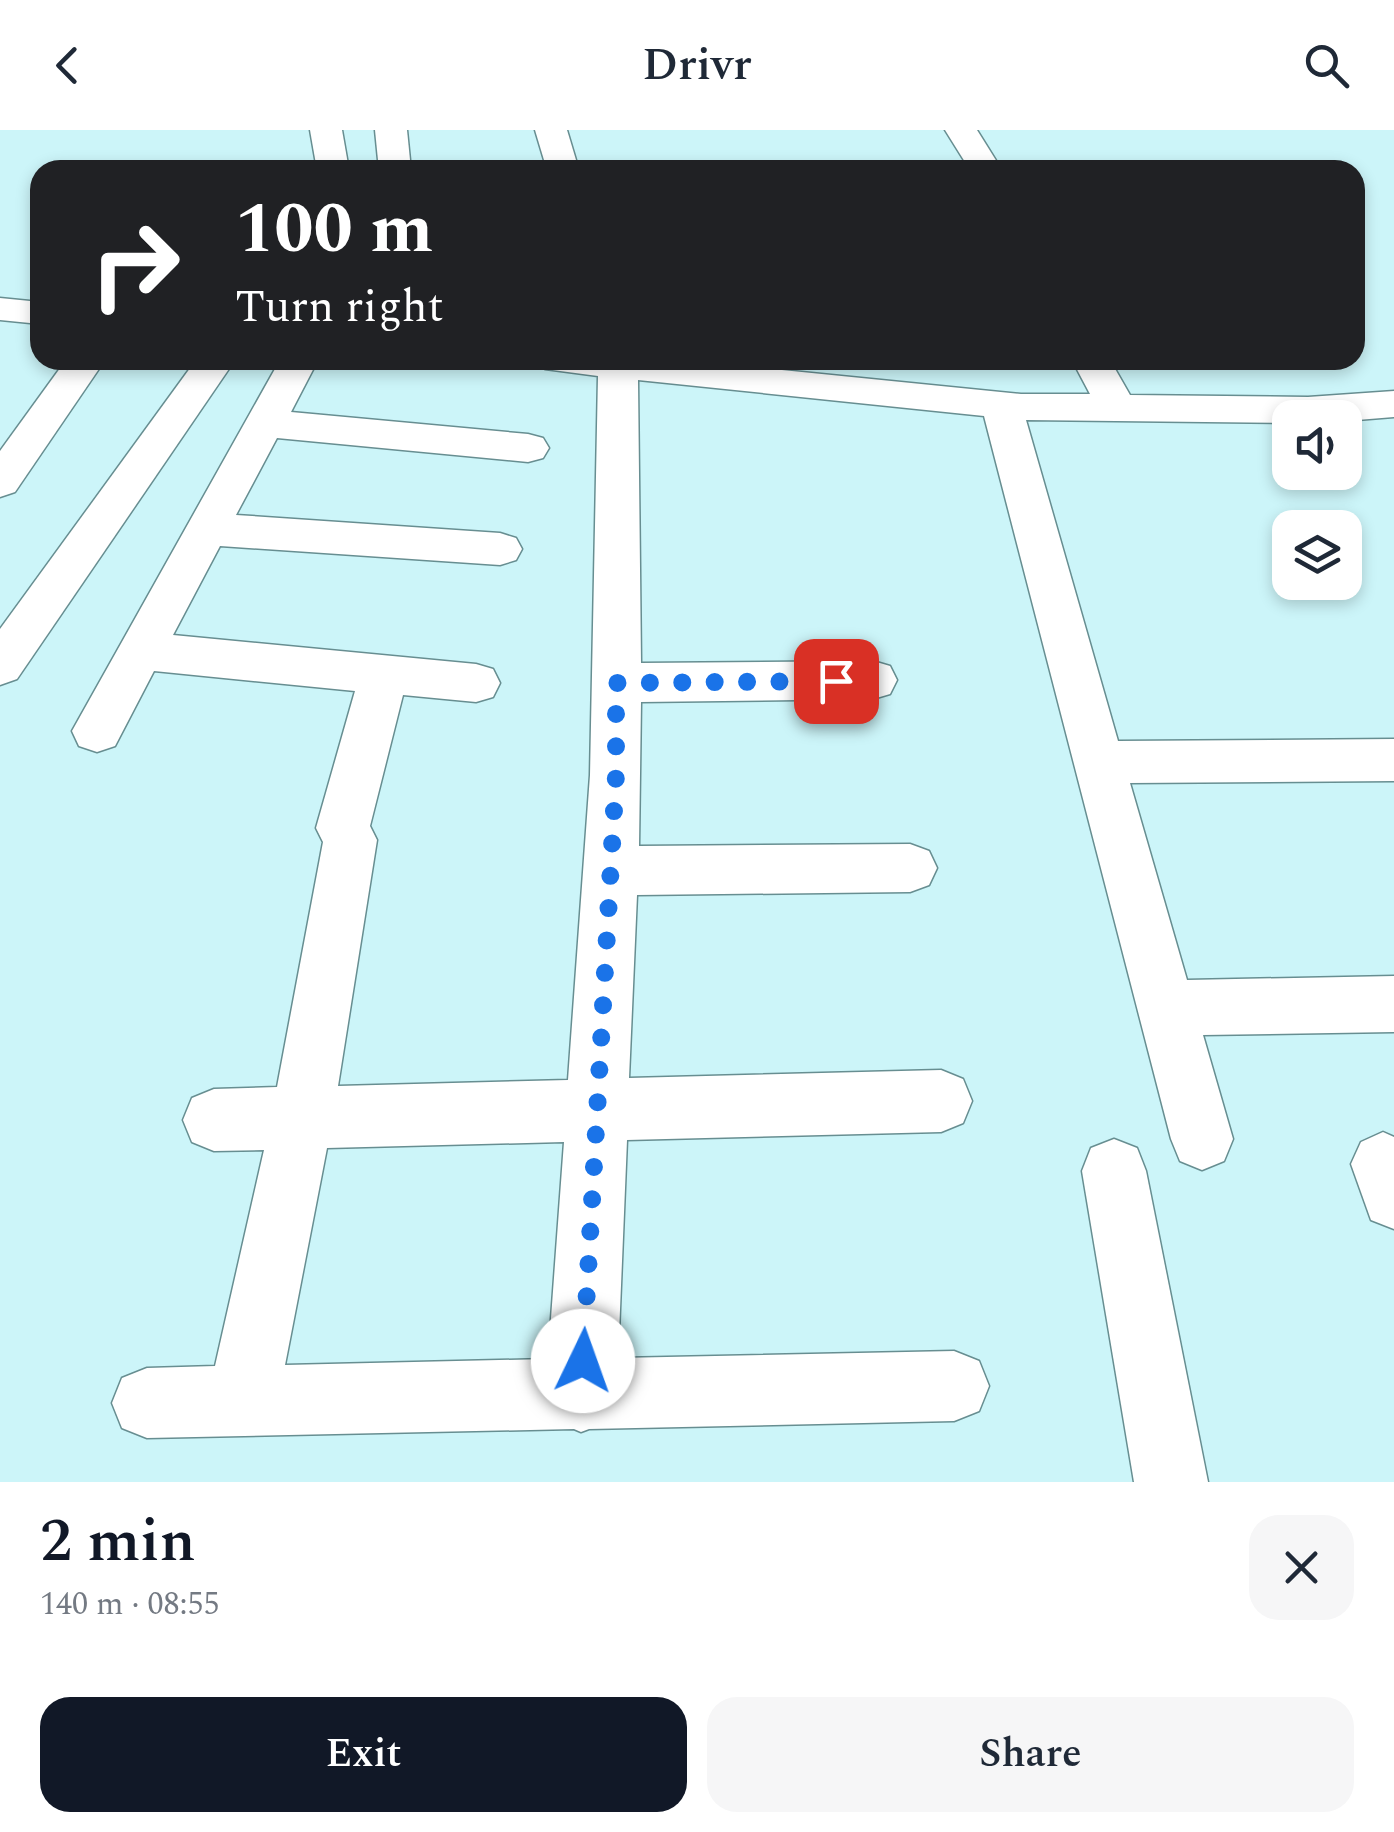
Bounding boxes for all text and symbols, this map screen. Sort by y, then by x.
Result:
text: Drivr [642,31,752,100]
icon: back [40,38,95,93]
icon: search [1299,38,1354,93]
text: 100 m [235,177,433,283]
icon: right [70,200,200,330]
text: Turn right [235,273,444,342]
map controls [1272,400,1362,600]
button: sound [1272,400,1362,490]
button: layers [1272,510,1362,600]
pin [794,639,879,724]
icon: arrive [809,654,864,709]
position arrow [531,1309,635,1413]
text: 2 min [40,1496,196,1588]
button: close [1249,1515,1354,1620]
text: 140 m · 08:55 [40,1580,220,1629]
button: Exit [40,1697,687,1812]
button: Share [707,1697,1354,1812]

